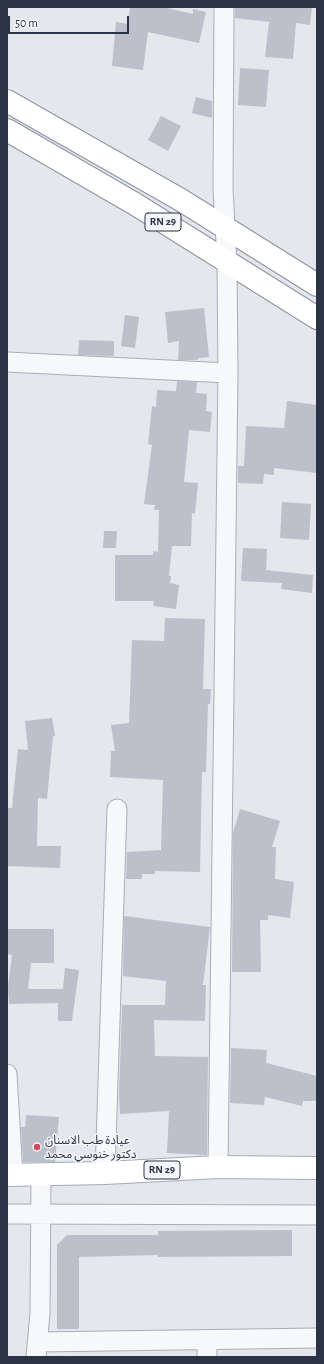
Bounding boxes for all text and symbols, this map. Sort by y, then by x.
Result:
scale bar [10,8,131,34]
text: 50 m [15,17,38,29]
road number: RN 29 [145,213,181,231]
place label: عيادة طب الاسنان دكتور خنوسي محمد [45,1133,137,1161]
marker: عيادة طب الاسنان دكتور خنوسي محمد [32,1142,42,1152]
road number: RN 29 [144,1161,180,1179]

